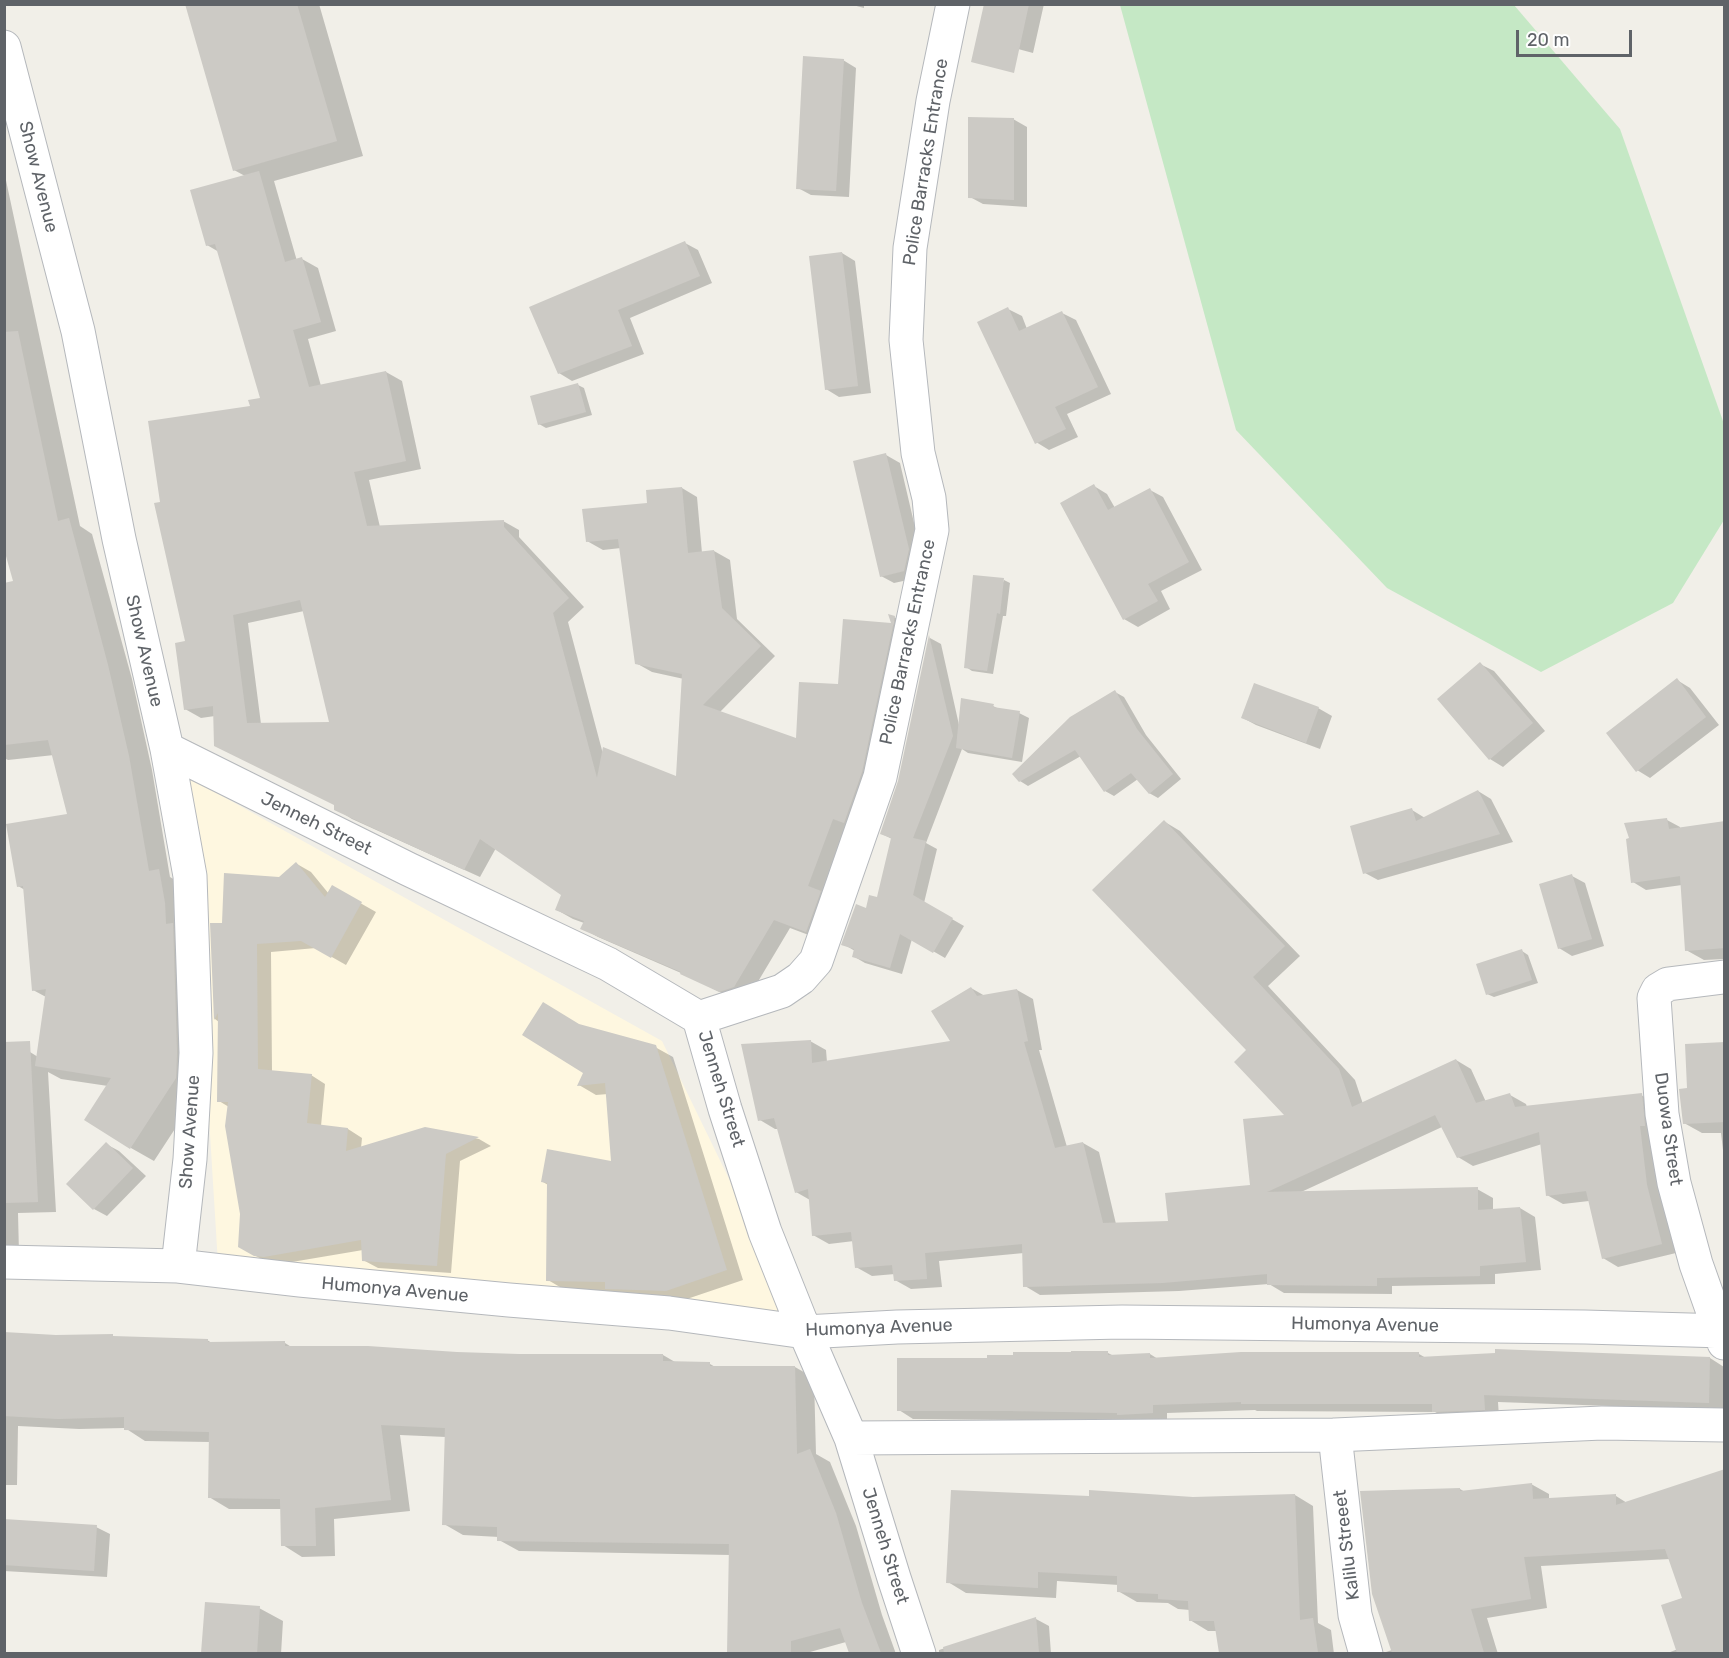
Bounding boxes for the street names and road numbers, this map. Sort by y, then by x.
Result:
street label: Police Barracks Entrance [899,57,953,267]
street label: Show Avenue [14,119,62,235]
street label: Police Barracks Entrance [876,537,940,747]
street label: Show Avenue [121,593,167,709]
street label: Jenneh Street [257,788,375,860]
street label: Jenneh Street [693,1028,749,1150]
street label: Duowa Street [1649,1071,1687,1187]
street label: Show Avenue [175,1074,205,1190]
street label: Humonya Avenue [321,1273,469,1307]
street label: Humonya Avenue [1291,1313,1439,1337]
street label: Humonya Avenue [805,1315,953,1341]
street label: Jenneh Street [857,1485,913,1607]
street label: Kalilu Streeet [1330,1489,1364,1601]

